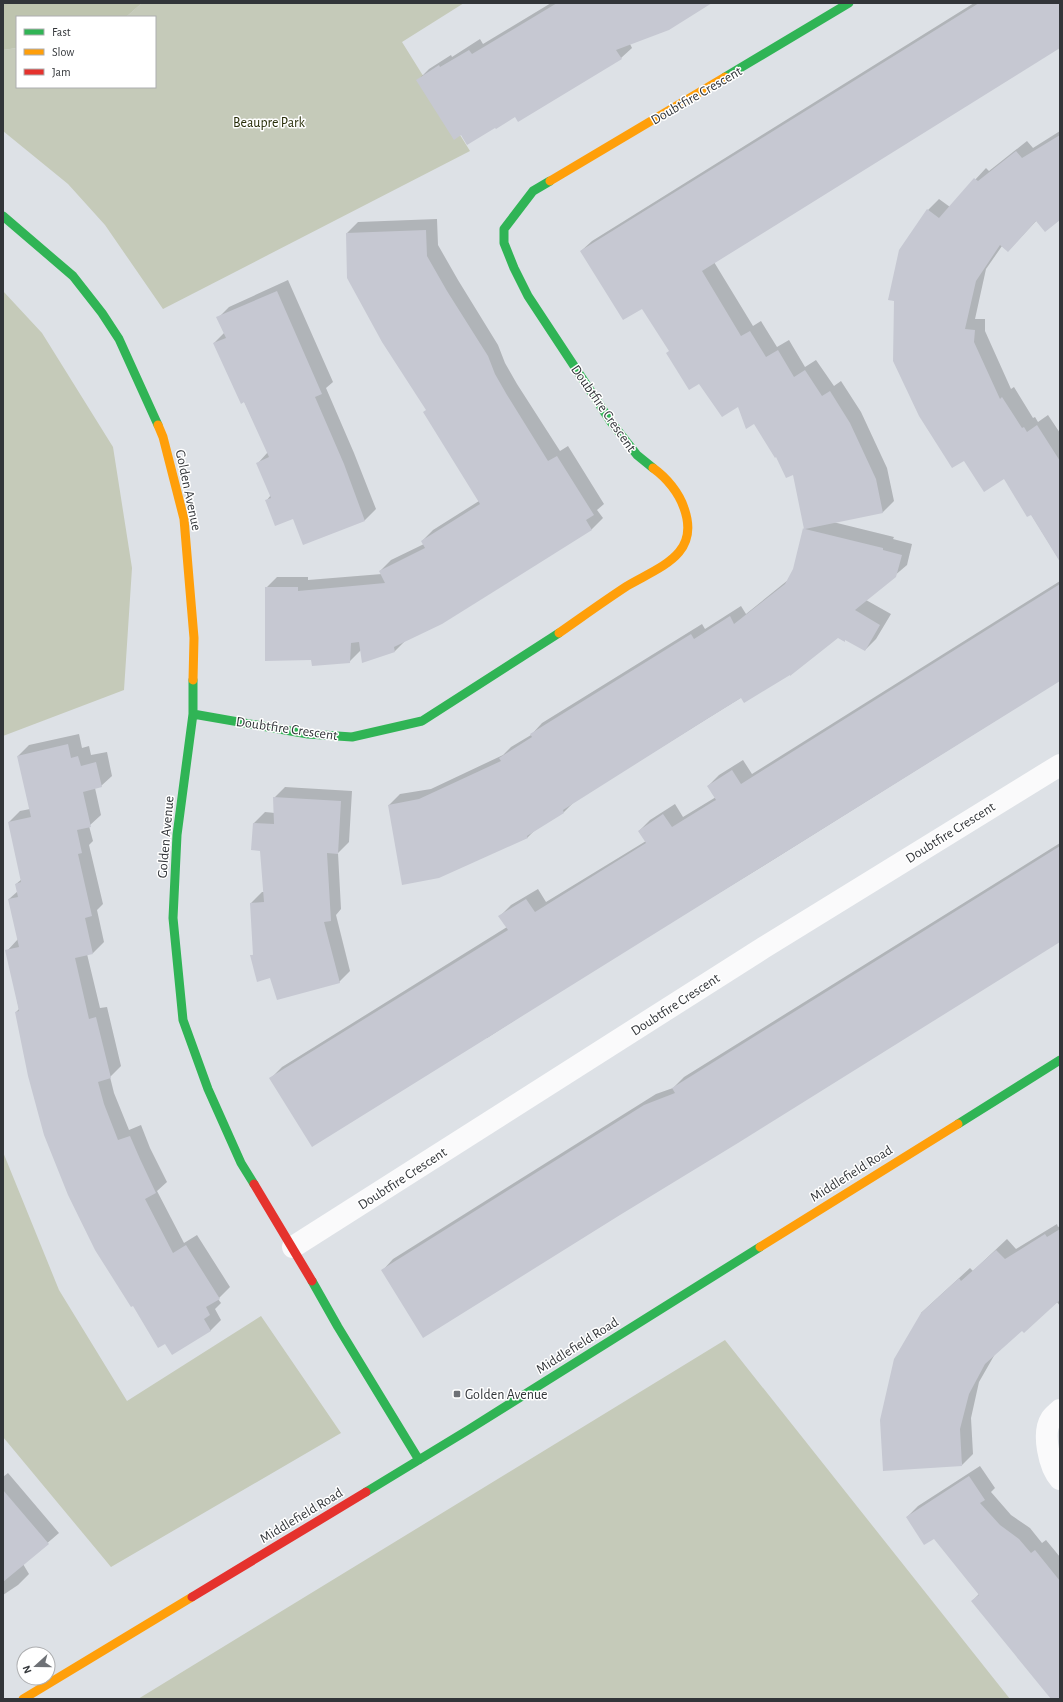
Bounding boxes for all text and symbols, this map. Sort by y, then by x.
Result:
legend [16,16,156,88]
text: Fast [52,26,71,38]
text: Slow [52,46,74,58]
street label: Doubtfire Crescent [649,64,745,128]
text: Jam [52,66,71,78]
park label: Beaupre Park [233,116,306,130]
street label: Doubtfire Crescent [568,363,639,455]
street label: Golden Avenue [173,448,203,532]
street label: Doubtfire Crescent [235,715,339,743]
street label: Golden Avenue [155,795,177,879]
street label: Doubtfire Crescent [903,799,998,866]
street label: Doubtfire Crescent [629,971,723,1039]
street label: Middlefield Road [808,1143,895,1205]
street label: Doubtfire Crescent [356,1145,450,1213]
street label: Middlefield Road [534,1315,621,1377]
place label: Golden Avenue [465,1388,548,1402]
marker: Golden Avenue [452,1389,462,1399]
street label: Middlefield Road [258,1486,345,1546]
north arrow [16,1646,56,1686]
text: N [21,1664,34,1675]

